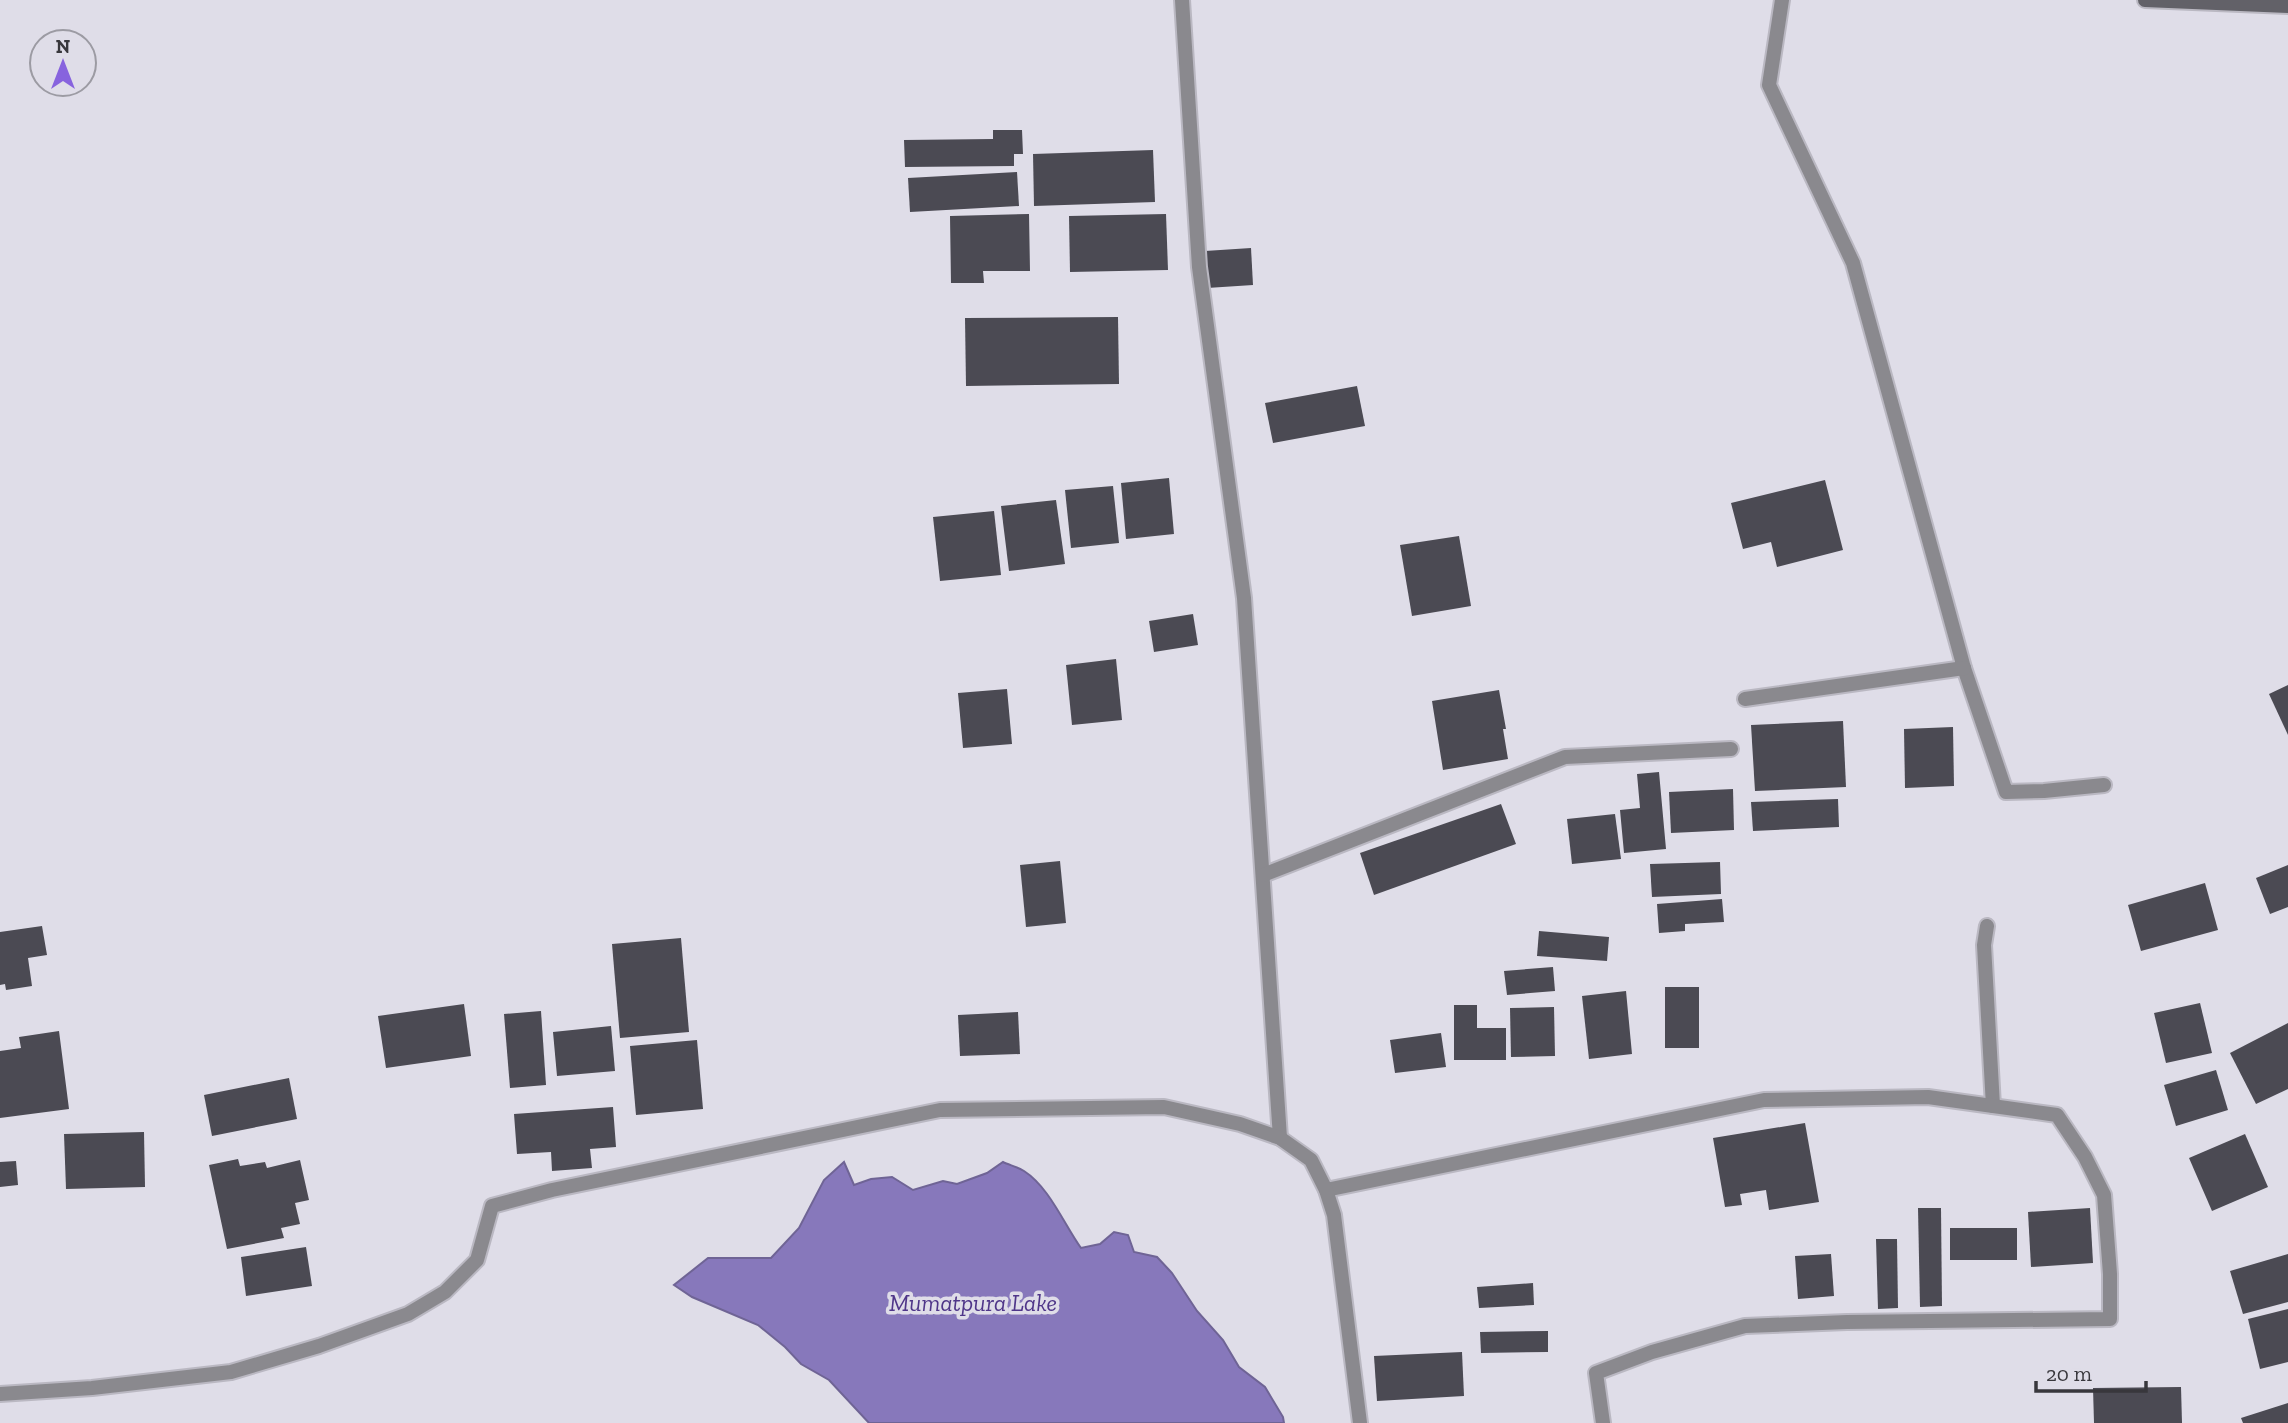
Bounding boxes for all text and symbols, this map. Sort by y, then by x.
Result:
north arrow [28,28,98,98]
text: N [56,35,70,58]
water label: Mumatpura Lake [889,1288,1057,1317]
scale bar [2036,1350,2146,1394]
text: 20 m [2046,1361,2092,1386]

